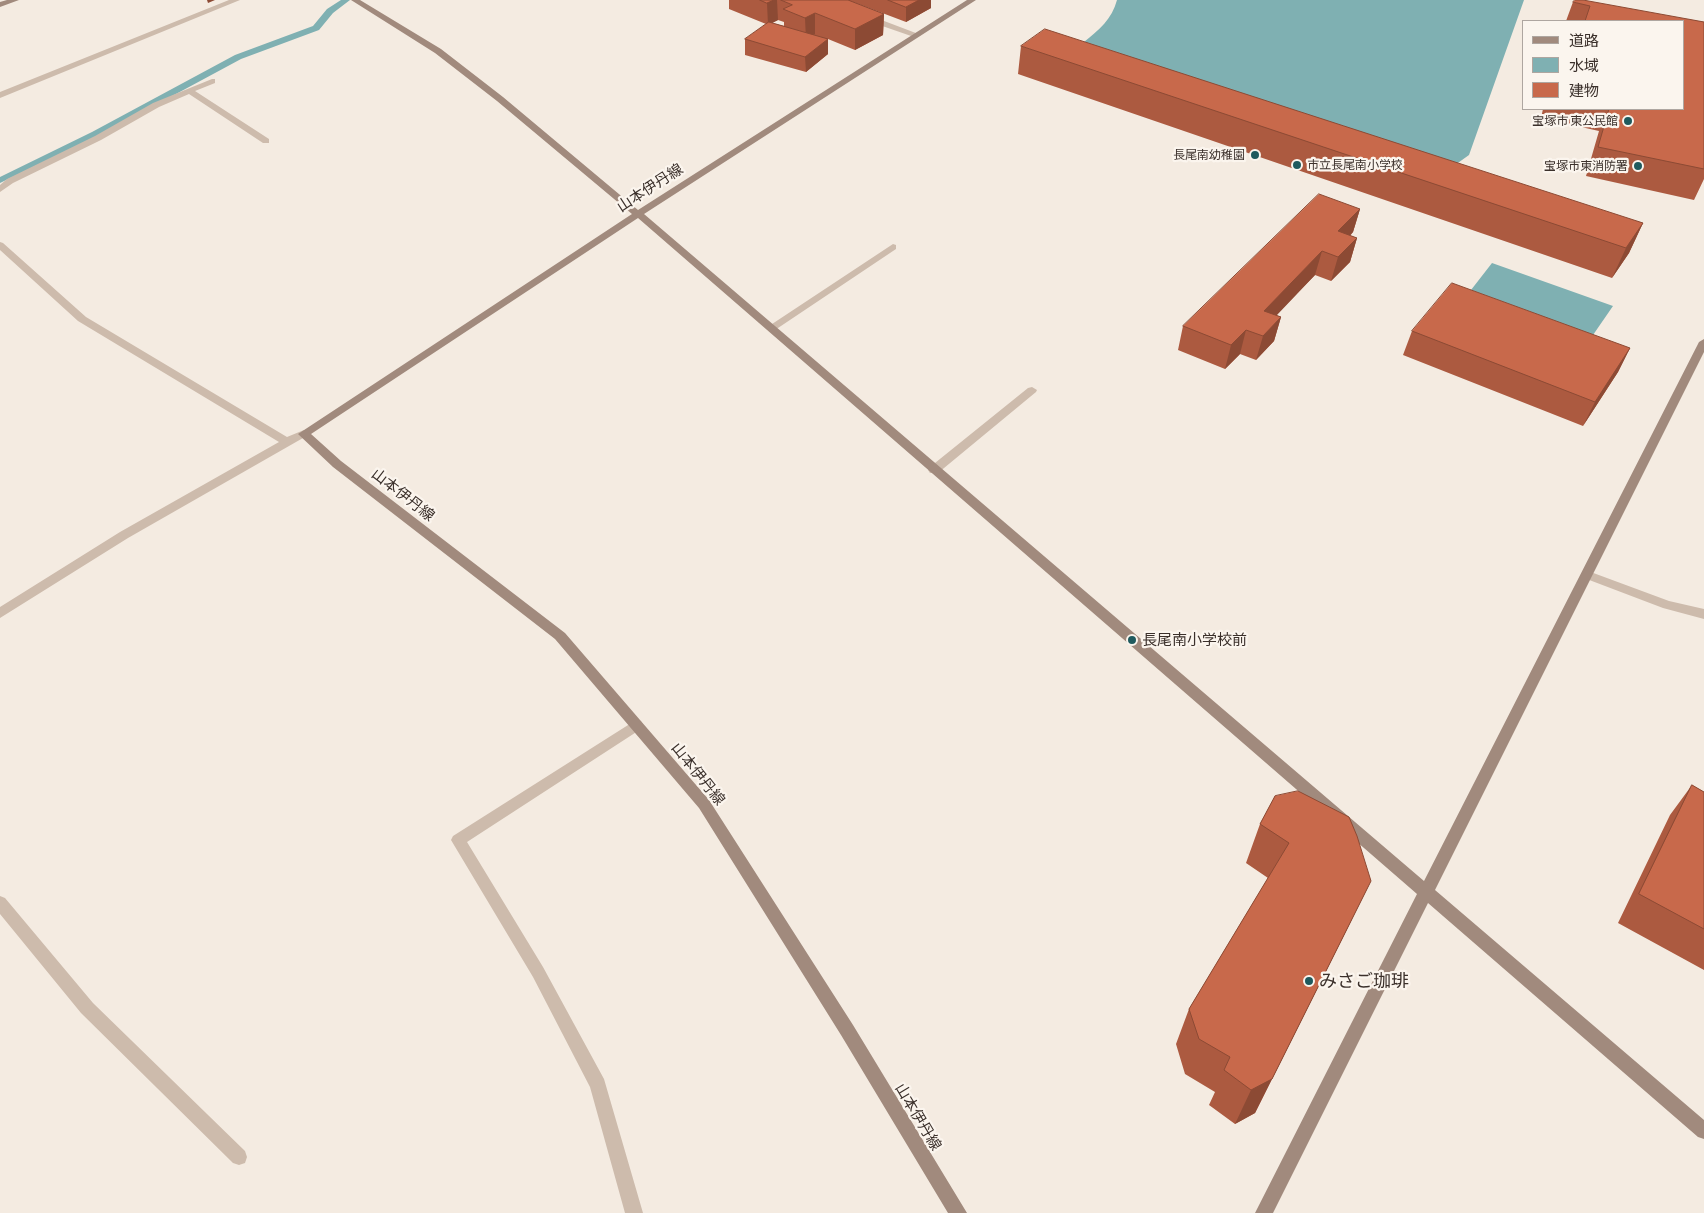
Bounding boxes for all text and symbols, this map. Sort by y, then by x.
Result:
legend [1522,20,1684,110]
text: 道路 [1569,32,1599,49]
text: 水域 [1569,57,1599,74]
text: 建物 [1569,82,1599,99]
place label: 宝塚市 東公民館 [1532,114,1618,128]
marker: 宝塚市 東公民館 [1622,115,1634,127]
place label: 長尾南幼稚園 [1173,148,1245,162]
marker: 長尾南幼稚園 [1249,149,1261,161]
place label: 市立長尾南小学校 [1307,158,1403,172]
marker: 市立長尾南小学校 [1291,159,1303,171]
place label: 宝塚市東消防署 [1544,159,1628,173]
street label: 山本伊丹線 [614,160,686,216]
marker: 宝塚市東消防署 [1632,160,1644,172]
street label: 山本伊丹線 [368,465,438,525]
place label: 長尾南小学校前 [1142,631,1247,649]
marker: 長尾南小学校前 [1126,634,1138,646]
street label: 山本伊丹線 [667,739,729,809]
place label: みさご珈琲 [1319,970,1409,992]
marker: みさご珈琲 [1303,975,1315,987]
street label: 山本伊丹線 [891,1080,945,1154]

